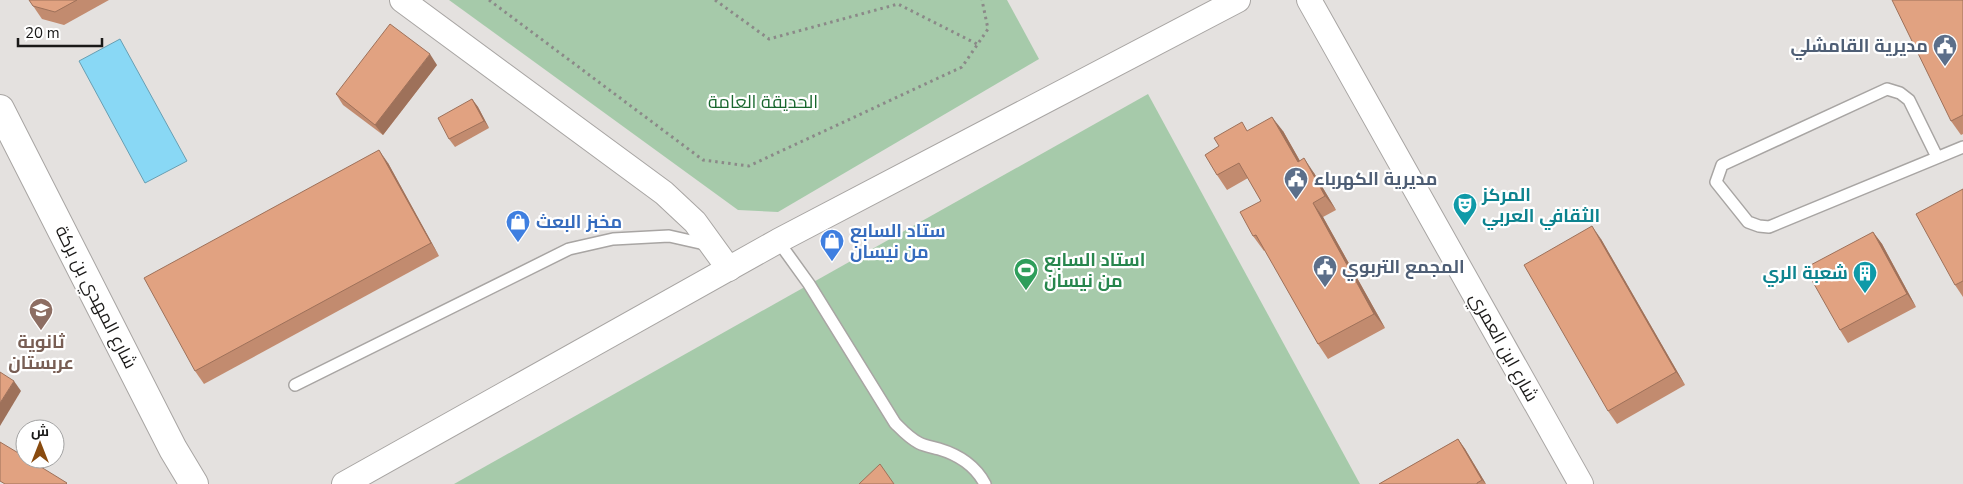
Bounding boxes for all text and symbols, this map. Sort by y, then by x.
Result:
scale bar [18,15,101,47]
text: 20 m [25,23,60,43]
public building icon: مديرية القامشلي [1932,33,1958,67]
place label: مديرية القامشلي [1790,34,1928,61]
park label: الحديقة العامة [708,90,818,114]
public building icon: مديرية الكهرباء [1283,166,1309,200]
place label: مديرية الكهرباء [1314,167,1437,191]
place label: المركز الثقافي العربي [1481,183,1600,231]
theatre icon: المركز الثقافي العربي [1452,192,1478,226]
shop icon: مخبز البعث [505,209,531,243]
place label: مخبز البعث [536,210,622,234]
place label: ستاد السابع من نيسان [850,219,946,264]
street label: شارع المهدي بن بركة [48,221,142,374]
shop icon: ستاد السابع من نيسان [819,228,845,262]
place label: استاد السابع من نيسان [1044,248,1145,293]
public building icon: المجمع التربوي [1312,254,1338,288]
place label: المجمع التربوي [1342,255,1465,281]
sports icon: استاد السابع من نيسان [1013,257,1039,291]
building icon: شعبة الري [1852,260,1878,294]
place label: شعبة الري [1762,261,1848,287]
street label: شارع ابن العمري [1462,288,1544,407]
school or university icon: ثانوية عربستان [28,297,54,331]
place label: ثانوية عربستان [8,330,74,375]
north arrow [15,419,65,469]
text: ش [31,422,49,441]

